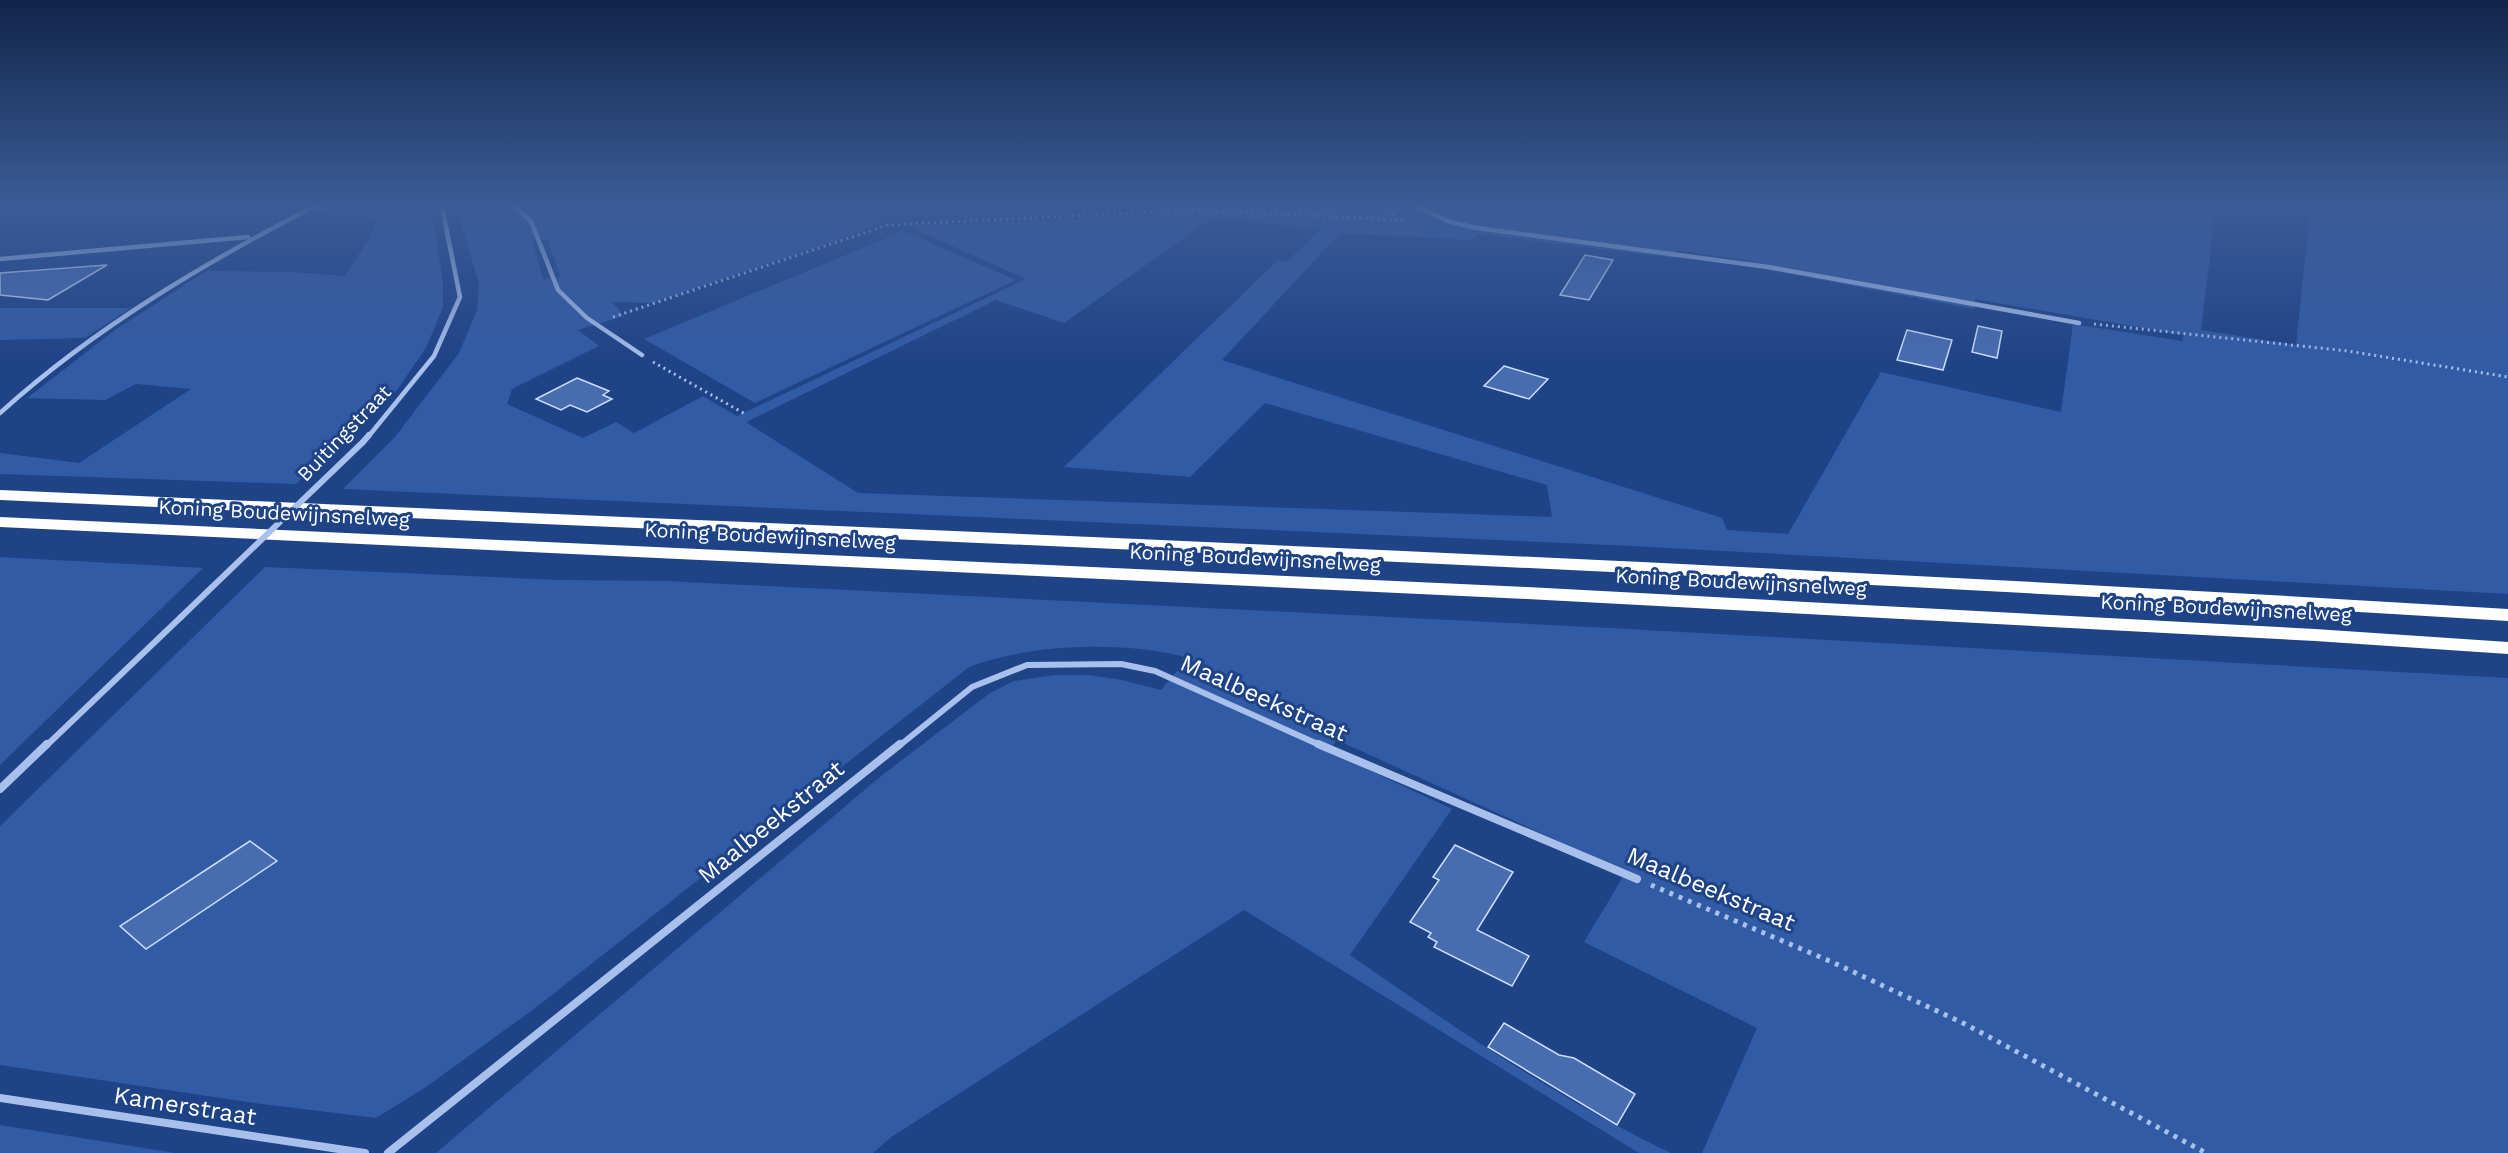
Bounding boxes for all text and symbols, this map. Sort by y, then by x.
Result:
street label: Buitingstraat [292,379,396,486]
street label: Koning Boudewijnsnelweg [158,494,411,532]
street label: Koning Boudewijnsnelweg [644,517,897,555]
street label: Koning Boudewijnsnelweg [1129,539,1382,577]
street label: Koning Boudewijnsnelweg [1615,563,1868,601]
street label: Koning Boudewijnsnelweg [2100,589,2353,627]
street label: Maalbeekstraat [1176,649,1352,747]
street label: Maalbeekstraat [692,755,850,889]
street label: Maalbeekstraat [1623,841,1799,937]
street label: Kamerstraat [112,1081,258,1131]

